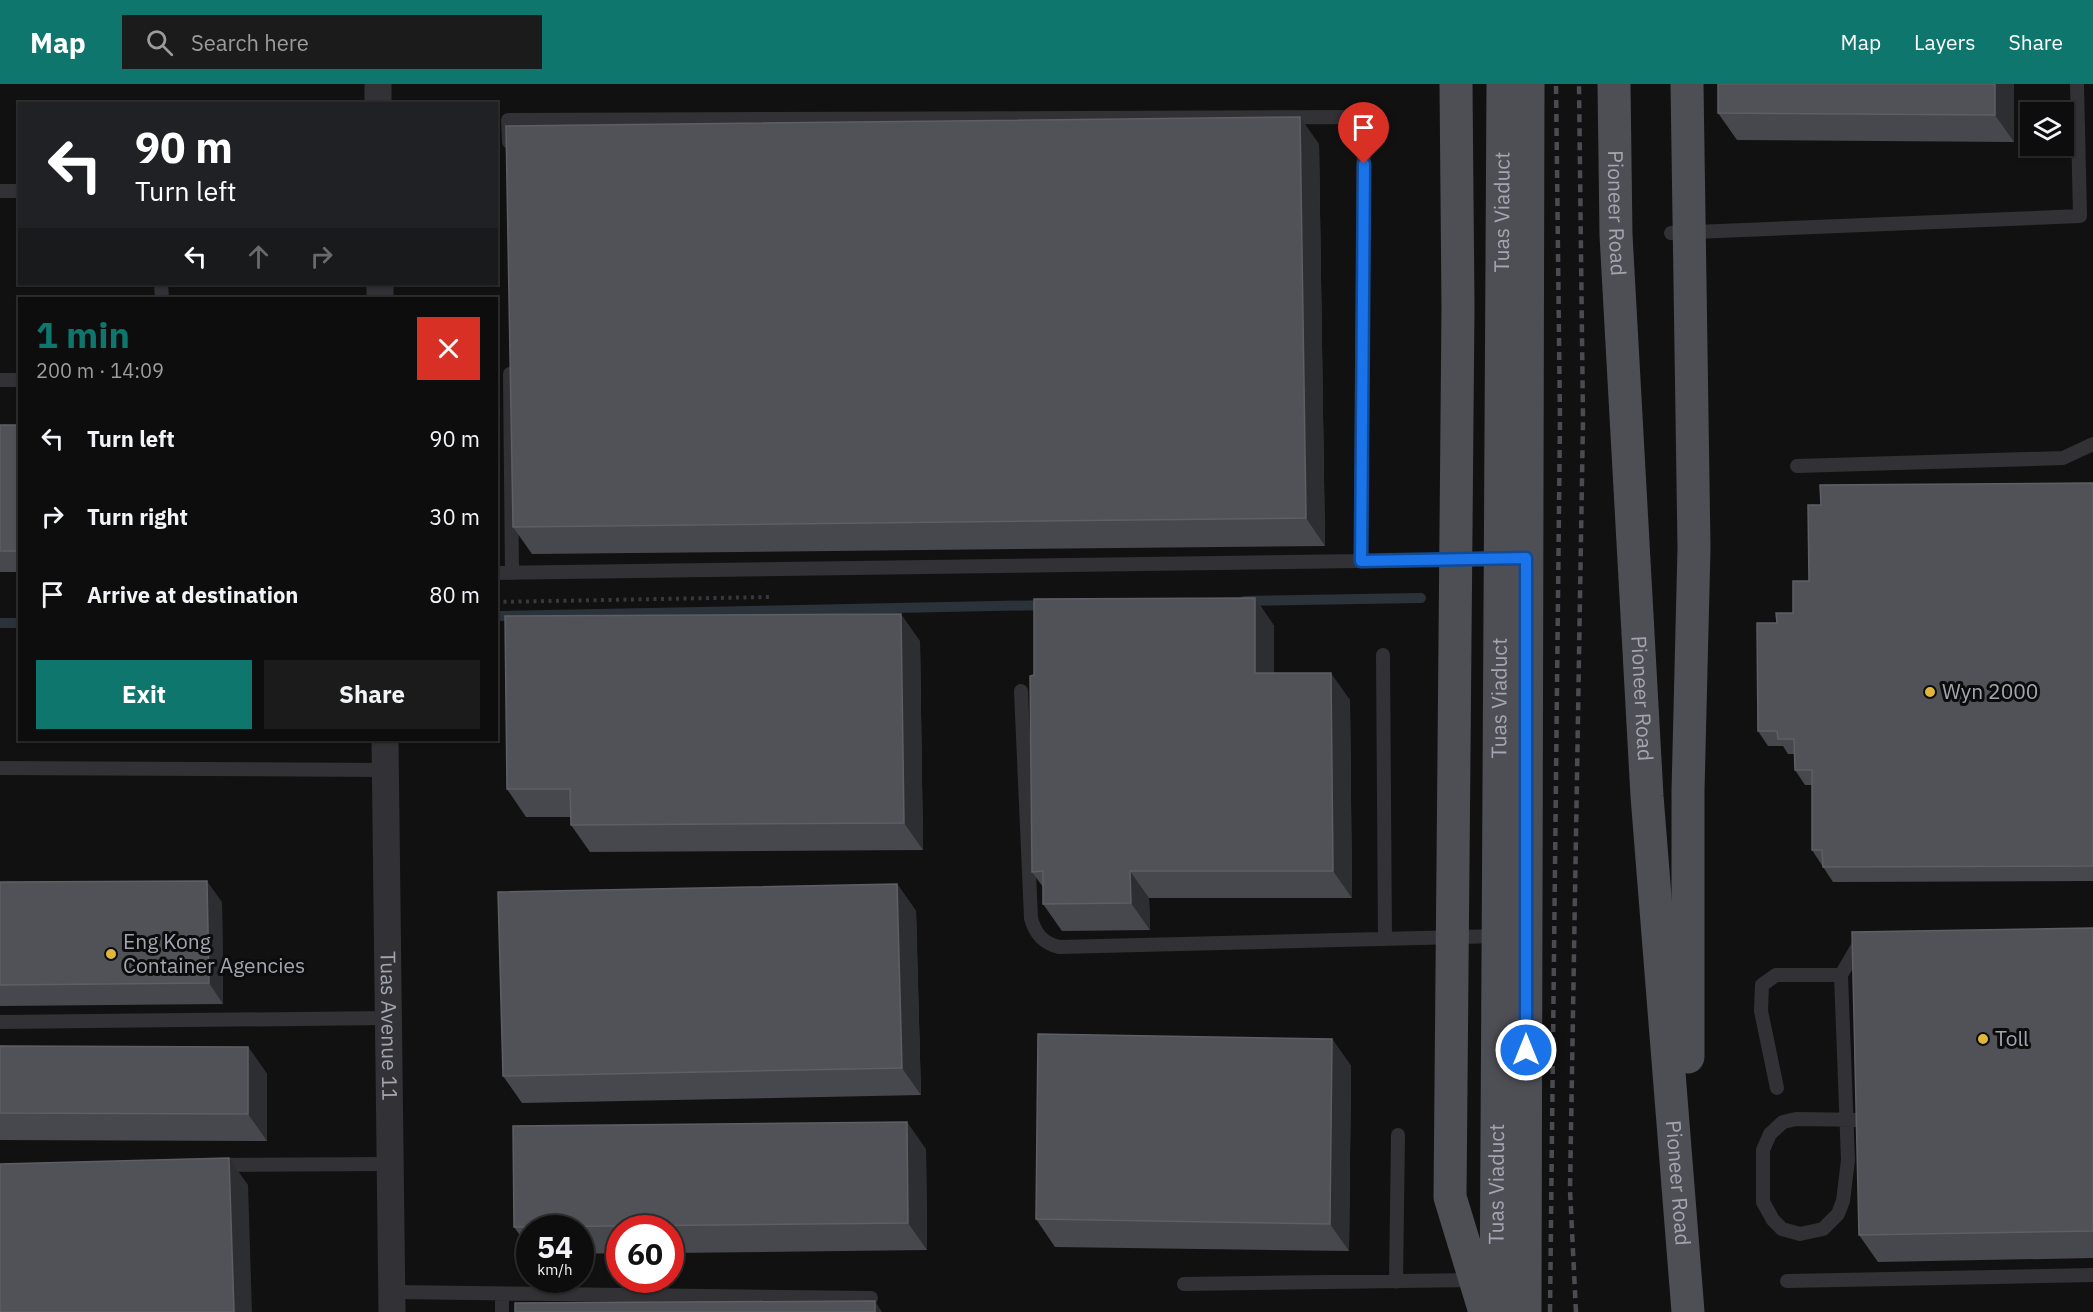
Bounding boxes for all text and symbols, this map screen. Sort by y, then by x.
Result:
search box [122,15,542,69]
text: Map [30,24,86,61]
icon: search [143,26,176,59]
text: Search here [191,28,309,57]
text: Map [1841,28,1881,56]
text: Layers [1914,28,1976,56]
text: Share [2009,28,2063,56]
pin [1338,102,1389,164]
map controls [2020,102,2074,156]
button: layers [2020,102,2074,156]
icon: arrive [1347,111,1380,144]
text: 90 m [135,120,233,175]
icon: left [36,126,114,204]
street label: Pioneer Road [1602,150,1633,277]
street label: Tuas Viaduct [1487,152,1516,272]
text: Turn left [135,173,236,208]
icon: left [179,240,212,273]
icon: ahead [242,240,275,273]
icon: right [305,240,338,273]
text: 1 min [36,311,130,358]
button: close [417,317,480,380]
text: 200 m · 14:09 [36,357,164,384]
icon: left [36,422,69,455]
text: Turn left [87,424,175,453]
text: 90 m [429,424,480,453]
icon: right [36,500,69,533]
text: Turn right [87,502,188,531]
text: 30 m [429,502,480,531]
icon: arrive [36,578,69,611]
text: Arrive at destination [87,580,298,609]
text: 80 m [429,580,480,609]
street label: Pioneer Road [1625,635,1660,762]
street label: Tuas Viaduct [1484,638,1513,758]
button: Exit [36,660,252,729]
button: Share [264,660,480,729]
place label: Wyn 2000 [1942,677,2038,705]
marker: Wyn 2000 [1923,685,1937,699]
place label: Eng Kong Container Agencies [123,927,305,979]
marker: Eng Kong Container Agencies [104,947,118,961]
street label: Tuas Avenue 11 [375,951,404,1101]
position arrow [1494,1018,1558,1082]
place label: Toll [1995,1024,2029,1052]
marker: Toll [1976,1032,1990,1046]
street label: Pioneer Road [1660,1119,1698,1247]
street label: Tuas Viaduct [1481,1124,1510,1244]
speed limit sign: 60 [606,1215,684,1293]
text: 54 [537,1227,573,1266]
text: km/h [537,1260,573,1279]

